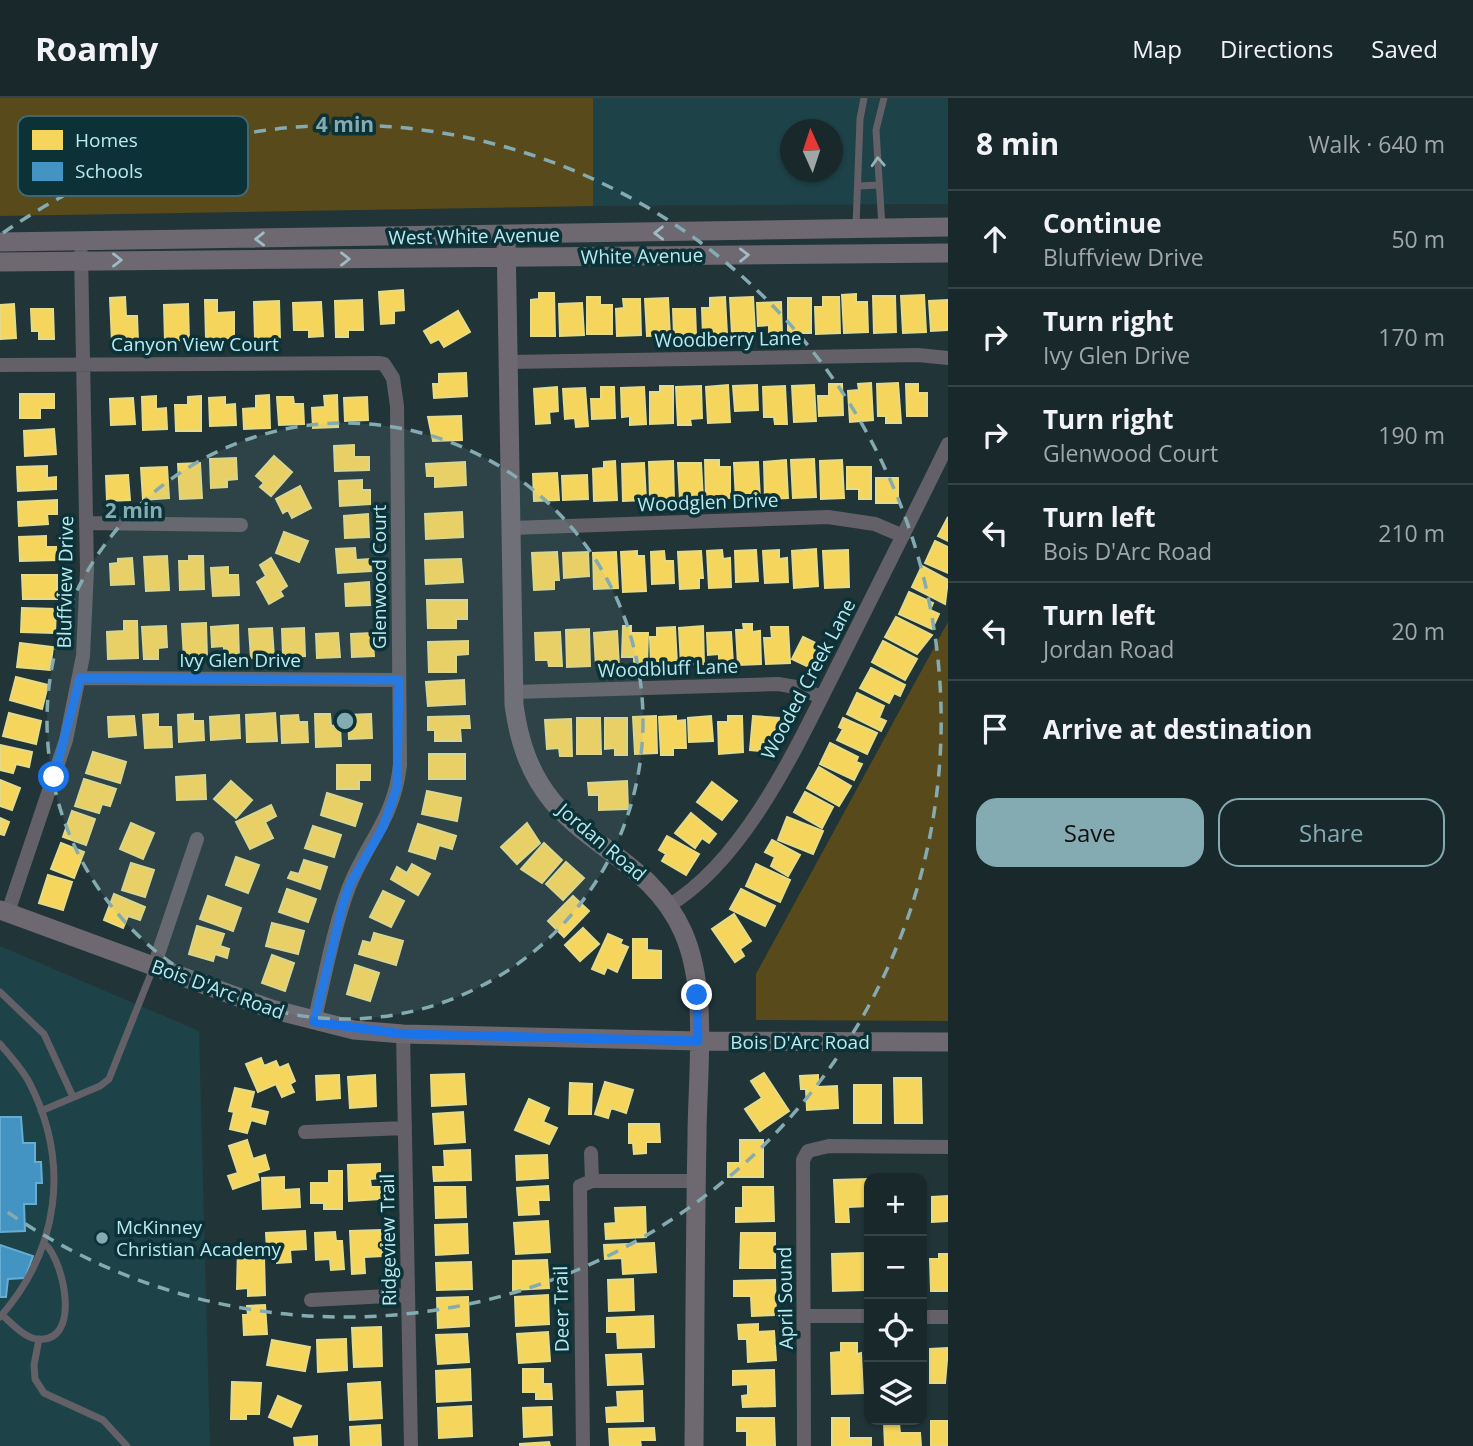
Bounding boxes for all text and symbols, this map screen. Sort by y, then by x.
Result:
text: Roamly [35,26,158,71]
text: Map [1132,32,1182,65]
text: Directions [1220,32,1333,65]
text: Saved [1371,32,1438,65]
text: 4 min [316,110,374,138]
legend [18,116,248,196]
north arrow [780,119,843,182]
text: 8 min [976,123,1059,164]
text: Homes [75,127,138,153]
text: Walk · 640 m [1308,128,1445,160]
one-way arrow [871,157,886,168]
text: Schools [75,158,143,184]
text: Continue [1043,205,1162,241]
icon: ahead [976,220,1014,258]
street label: West White Avenue [388,222,560,250]
text: 50 m [1391,223,1445,255]
one-way arrow [654,225,665,240]
one-way arrow [255,231,265,247]
text: Bluffview Drive [1043,241,1204,273]
street label: White Avenue [581,242,703,270]
one-way arrow [739,247,749,263]
one-way arrow [339,251,350,266]
one-way arrow [112,252,123,268]
text: Turn right [1043,303,1174,339]
icon: right [976,318,1014,356]
text: 170 m [1378,321,1445,353]
street label: Woodberry Lane [654,325,802,353]
street label: Canyon View Court [111,331,279,357]
text: Ivy Glen Drive [1043,339,1190,371]
text: Turn right [1043,401,1174,437]
icon: right [976,416,1014,454]
text: 190 m [1378,419,1445,451]
text: Glenwood Court [1043,437,1218,469]
street label: Woodglen Drive [637,487,779,517]
text: 2 min [105,496,163,524]
text: Turn left [1043,499,1155,535]
street label: Glenwood Court [366,504,392,649]
icon: left [976,514,1014,552]
street label: Bluffview Drive [51,515,79,649]
text: 210 m [1378,517,1445,549]
text: Bois D'Arc Road [1043,535,1212,567]
street label: Wooded Creek Lane [755,594,861,764]
text: Turn left [1043,597,1155,633]
icon: left [976,612,1014,650]
text: 20 m [1391,615,1445,647]
text: Jordan Road [1043,633,1174,665]
street label: Ivy Glen Drive [179,647,301,673]
street label: Woodbluff Lane [597,653,739,683]
centre of rings [333,709,357,733]
icon: arrive [976,710,1014,748]
text: Arrive at destination [1043,711,1312,747]
route start [38,761,69,792]
street label: Jordan Road [551,796,652,887]
button: Save [976,798,1204,867]
button: Share [1218,798,1445,867]
street label: Bois D'Arc Road [148,953,288,1025]
route end [681,979,712,1010]
street label: Bois D'Arc Road [730,1029,870,1055]
map controls [864,1173,927,1425]
button: + [864,1173,927,1236]
street label: Ridgeview Trail [374,1174,402,1306]
place label: McKinney Christian Academy [116,1214,282,1262]
marker: McKinney Christian Academy [94,1230,110,1246]
button: − [864,1236,927,1299]
street label: April Sound [771,1246,799,1350]
street label: Deer Trail [547,1266,575,1352]
button: locate [864,1299,927,1362]
button: layers [864,1362,927,1425]

